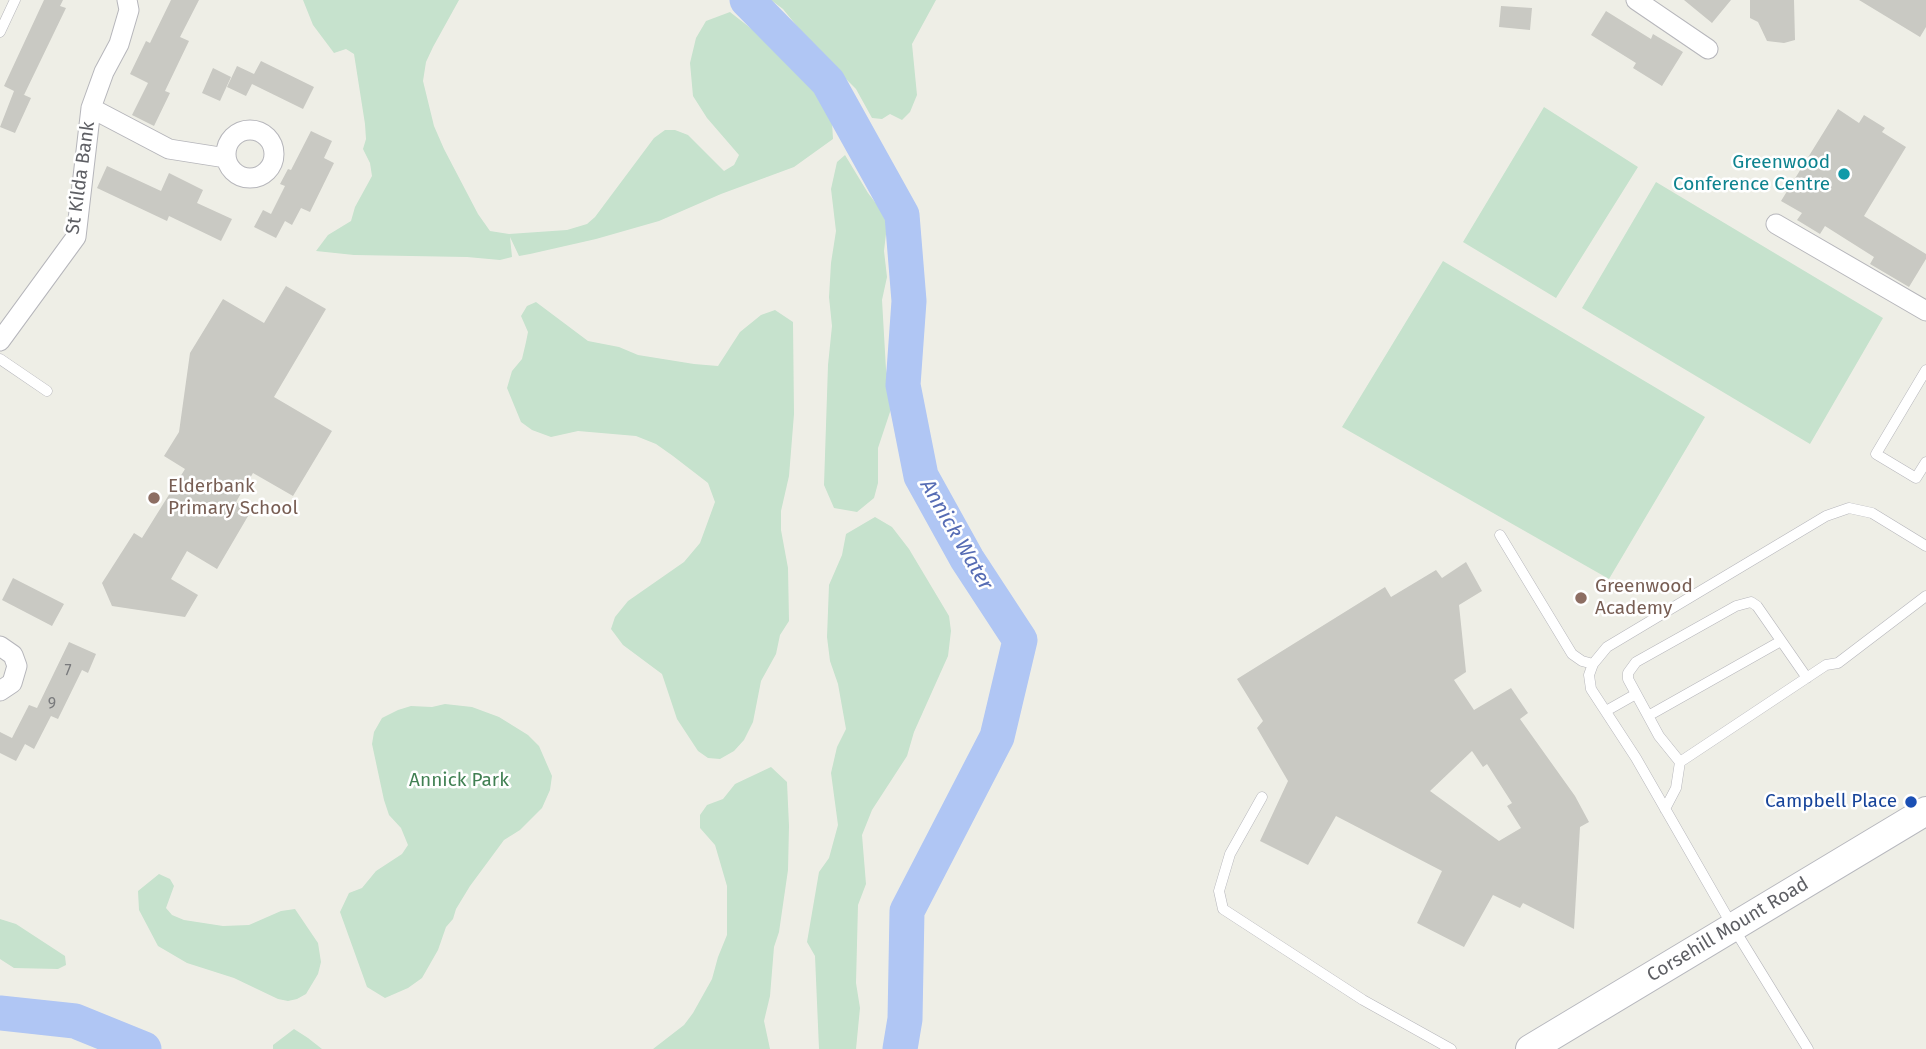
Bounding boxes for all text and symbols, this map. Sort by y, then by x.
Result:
street label: St Kilda Bank [62,120,100,236]
place label: Greenwood Conference Centre [1673,152,1830,196]
marker: Greenwood Conference Centre [1836,166,1852,182]
water label: Annick Water [914,475,998,595]
place label: Elderbank Primary School [168,476,298,520]
marker: Elderbank Primary School [146,490,162,506]
place label: Greenwood Academy [1595,576,1693,620]
marker: Greenwood Academy [1573,590,1589,606]
house number: 7 [64,662,72,682]
house number: 9 [48,695,56,715]
park label: Annick Park [409,770,509,792]
place label: Campbell Place [1765,791,1897,813]
marker: Campbell Place [1903,794,1919,810]
street label: Corsehill Mount Road [1643,873,1813,987]

